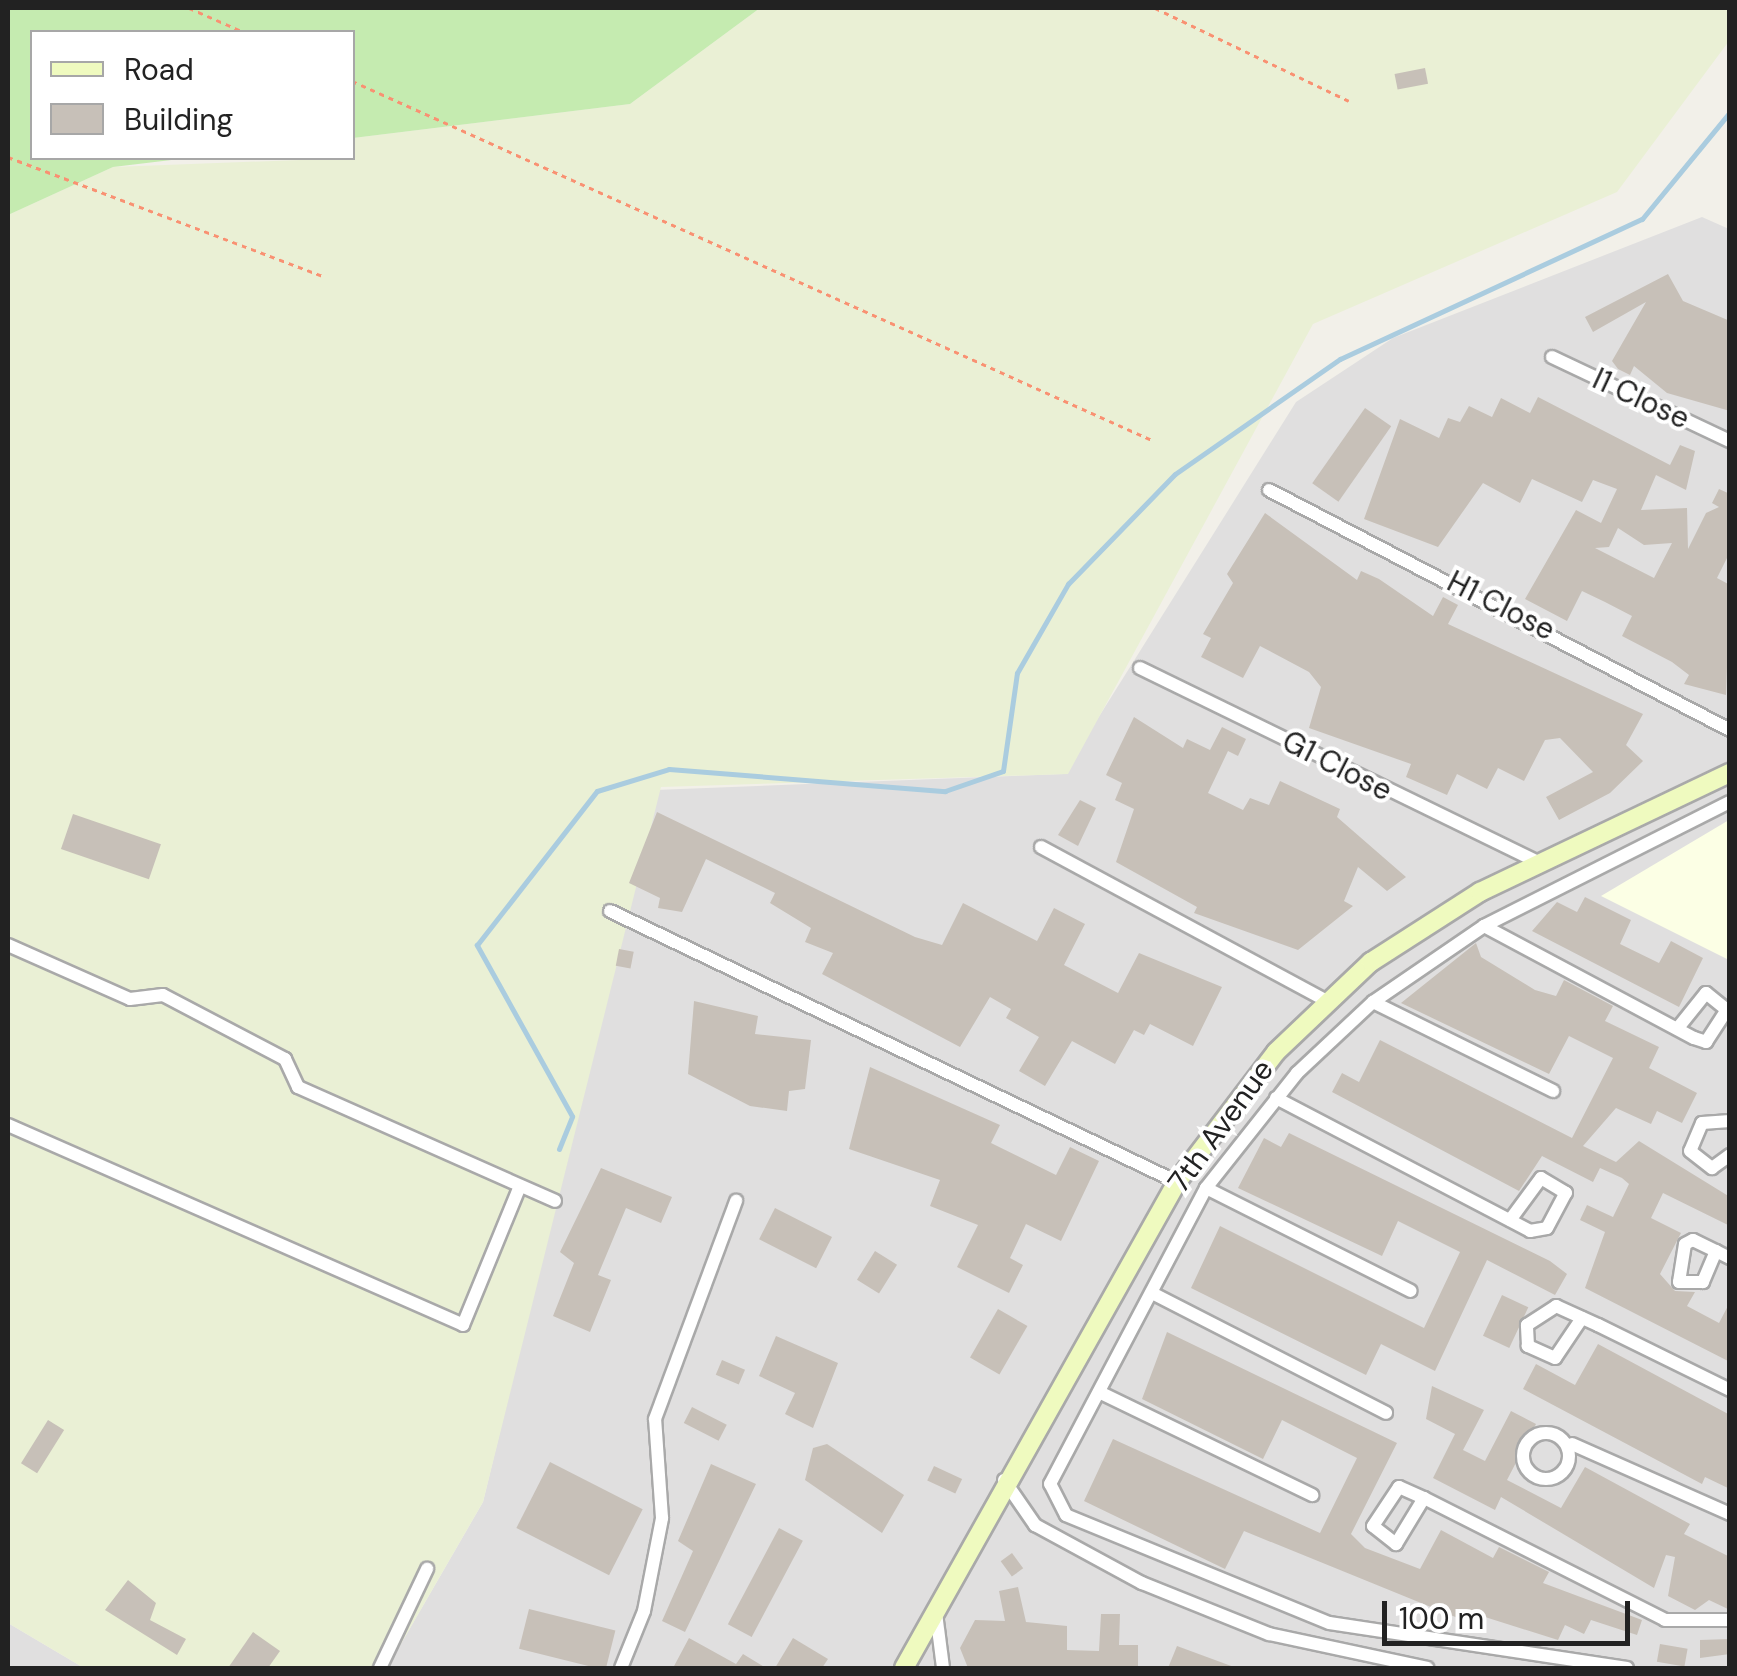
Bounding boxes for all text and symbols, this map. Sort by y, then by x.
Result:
legend [30,30,355,160]
text: Road [124,50,194,89]
text: Building [124,100,233,139]
street label: I1 Close [1587,361,1695,437]
street label: H1 Close [1441,564,1561,648]
street label: G1 Close [1276,723,1398,809]
street label: 7th Avenue [1161,1053,1281,1199]
scale bar [1387,1581,1634,1643]
text: 100 m [1399,1599,1484,1638]

